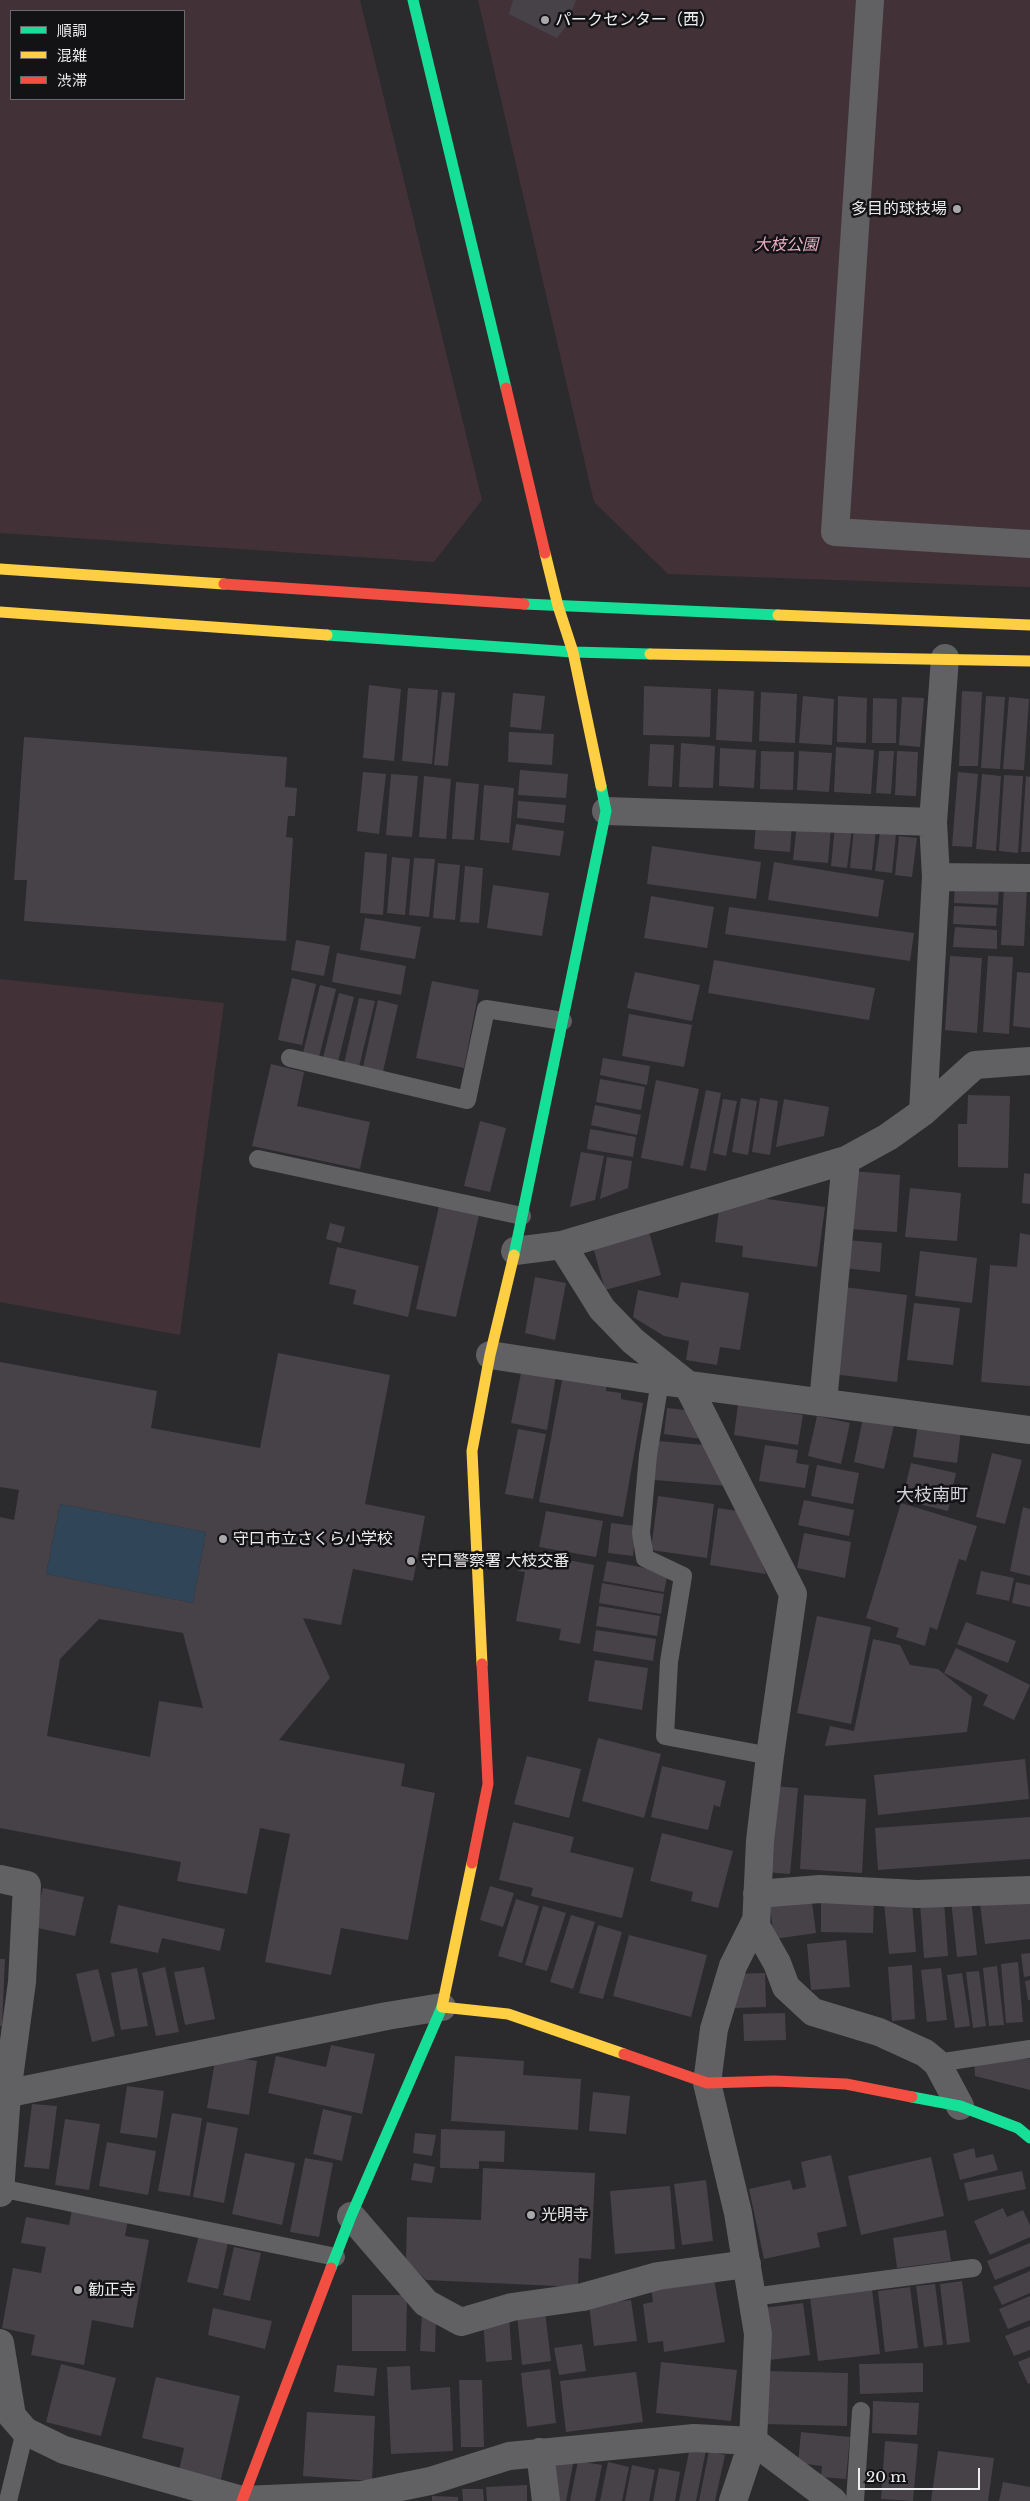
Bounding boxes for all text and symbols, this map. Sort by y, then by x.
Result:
legend [10,10,185,100]
place label: パークセンター（西） [555,10,715,30]
marker: パークセンター（西） [539,14,551,26]
text: 順調 [57,21,87,40]
text: 混雑 [57,46,87,65]
text: 渋滞 [57,71,87,90]
place label: 多目的球技場 [851,199,947,219]
marker: 多目的球技場 [951,203,963,215]
park label: 大枝公園 [754,235,818,255]
district label: 大枝南町 [896,1485,968,1507]
place label: 守口市立さくら小学校 [233,1529,393,1549]
marker: 守口市立さくら小学校 [217,1533,229,1545]
place label: 守口警察署 大枝交番 [421,1551,570,1571]
marker: 守口警察署 大枝交番 [405,1555,417,1567]
place label: 光明寺 [541,2205,589,2225]
marker: 光明寺 [525,2209,537,2221]
place label: 勧正寺 [88,2280,136,2300]
marker: 勧正寺 [72,2284,84,2296]
scale bar [860,2458,982,2490]
text: 20 m [866,2467,906,2486]

